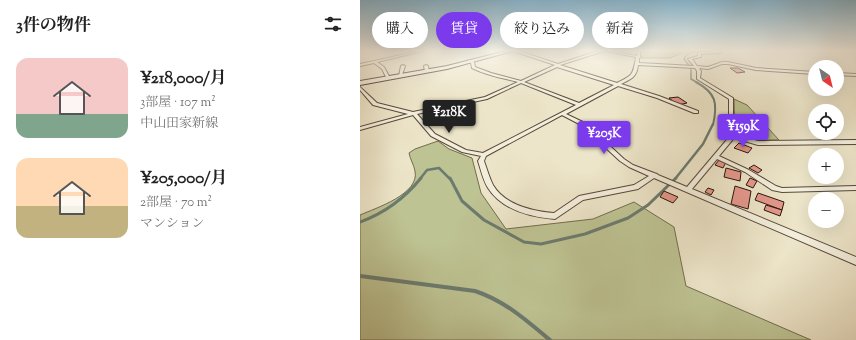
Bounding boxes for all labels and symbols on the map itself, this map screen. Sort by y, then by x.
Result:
north arrow [808,60,844,96]
pin: ¥218K [421,100,477,134]
pin: ¥159K [715,114,771,148]
pin: ¥205K [576,121,632,155]

